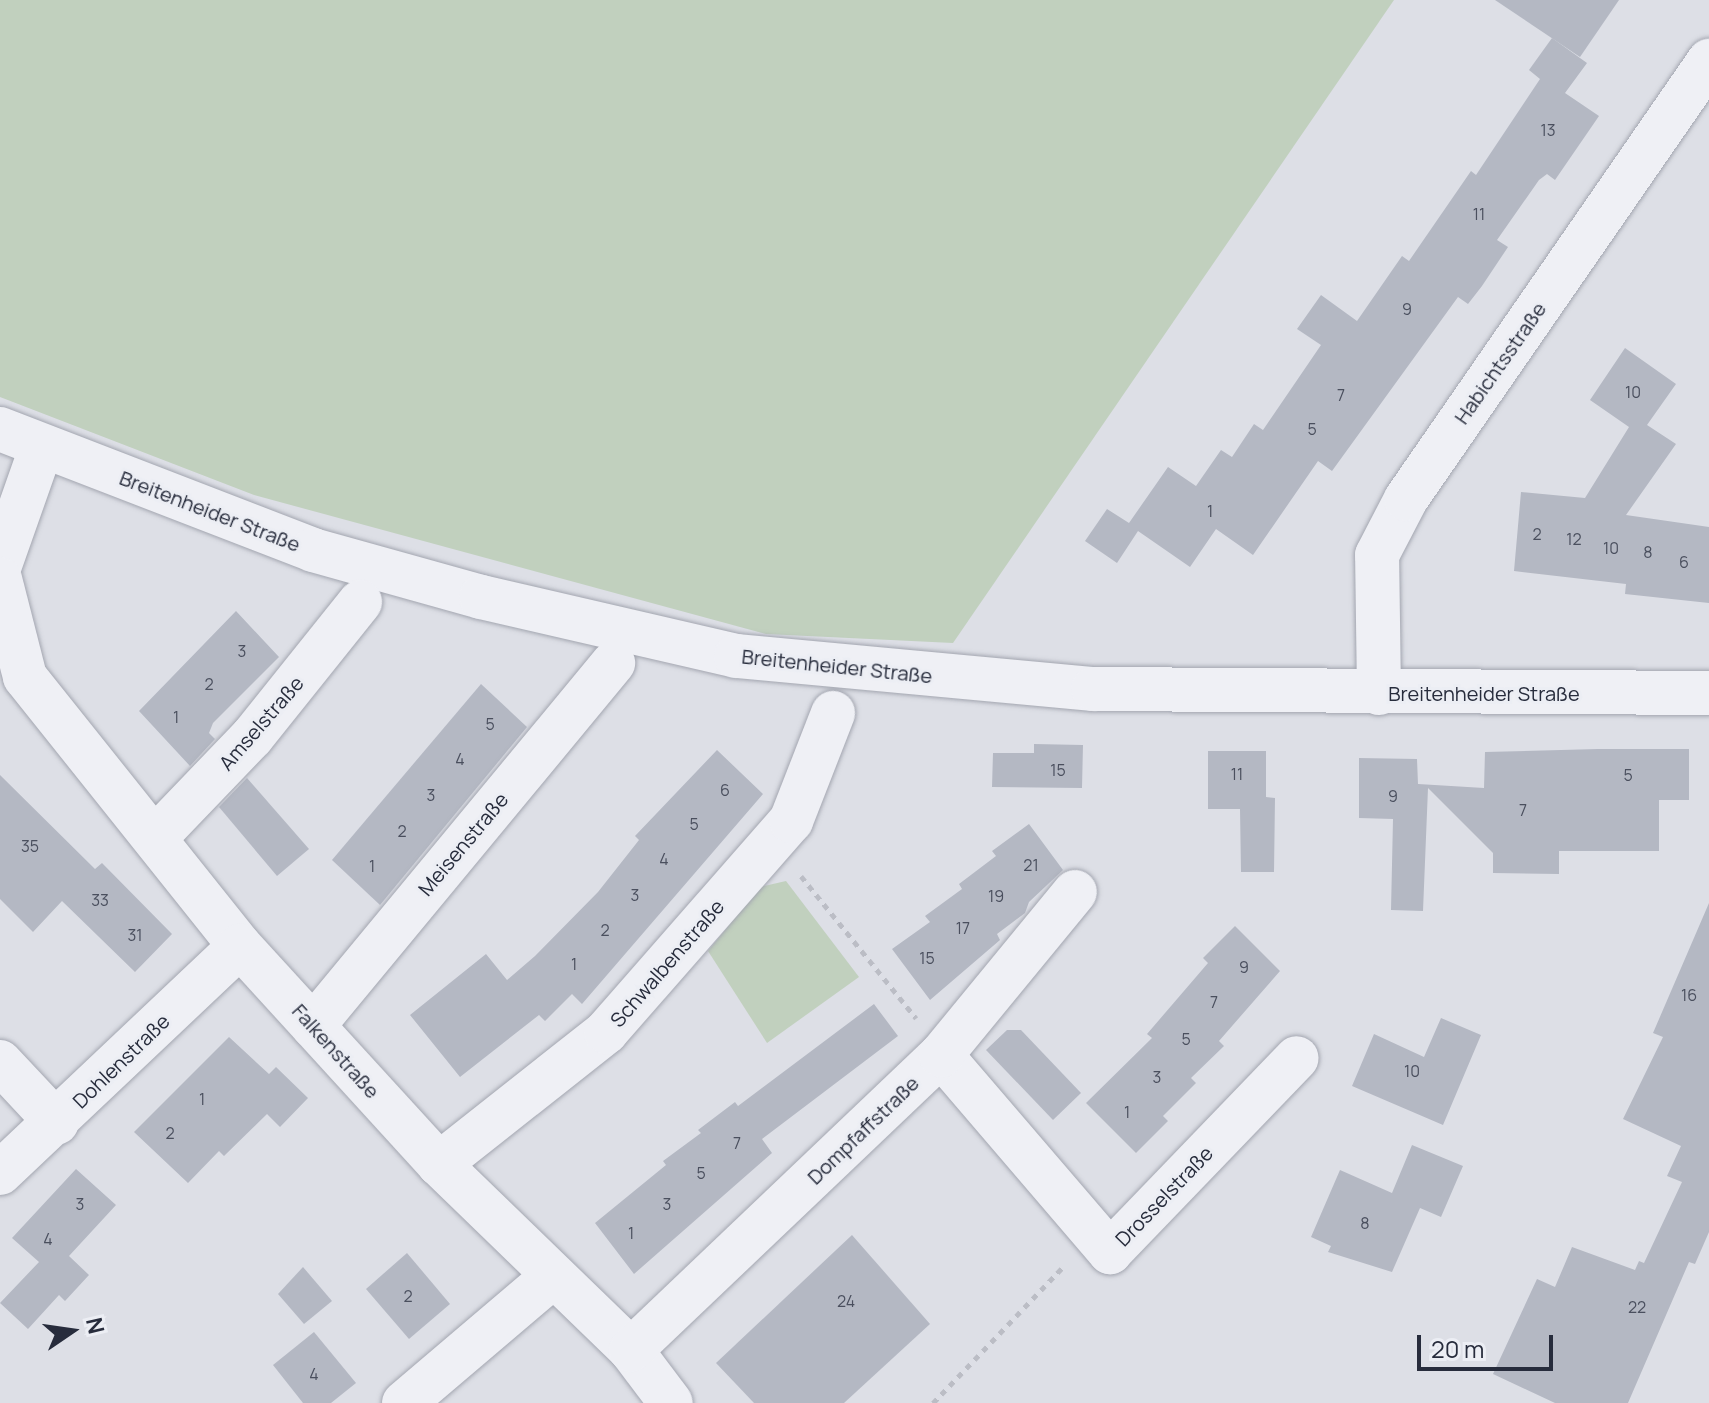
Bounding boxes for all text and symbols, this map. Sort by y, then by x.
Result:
house number: 13 [1540,120,1556,140]
house number: 11 [1473,204,1485,224]
street label: Habichtsstraße [1449,298,1551,428]
house number: 9 [1402,299,1412,319]
house number: 10 [1625,382,1641,402]
house number: 7 [1337,385,1345,405]
house number: 5 [1307,419,1317,439]
street label: Breitenheider Straße [116,465,304,557]
house number: 1 [1207,501,1213,521]
house number: 2 [1532,524,1542,544]
house number: 12 [1566,529,1582,549]
house number: 10 [1603,538,1619,558]
house number: 8 [1643,542,1653,562]
house number: 6 [1679,552,1689,572]
house number: 3 [238,641,246,661]
street label: Breitenheider Straße [741,644,933,688]
street label: Amselstraße [214,671,308,775]
house number: 2 [204,674,214,694]
street label: Breitenheider Straße [1388,681,1580,705]
house number: 1 [173,707,179,727]
house number: 5 [485,714,495,734]
house number: 4 [455,749,465,769]
house number: 15 [1050,760,1066,780]
house number: 11 [1231,764,1243,784]
house number: 5 [1623,765,1633,785]
house number: 6 [720,780,730,800]
house number: 3 [427,785,435,805]
house number: 9 [1388,786,1398,806]
street label: Meisenstraße [413,788,513,900]
house number: 7 [1519,800,1527,820]
house number: 5 [689,814,699,834]
house number: 2 [397,821,407,841]
house number: 35 [21,836,39,856]
house number: 4 [659,849,669,869]
house number: 21 [1023,855,1039,875]
house number: 1 [369,856,375,876]
house number: 3 [631,885,639,905]
house number: 19 [988,886,1004,906]
house number: 33 [91,890,109,910]
street label: Schwalbenstraße [605,894,729,1032]
house number: 17 [956,918,970,938]
house number: 2 [600,920,610,940]
house number: 31 [127,925,143,945]
house number: 15 [919,948,935,968]
house number: 1 [571,954,577,974]
house number: 9 [1239,957,1249,977]
house number: 16 [1681,985,1697,1005]
house number: 7 [1210,992,1218,1012]
street label: Falkenstraße [287,999,385,1103]
street label: Dohlenstraße [68,1009,174,1113]
house number: 5 [1181,1029,1191,1049]
house number: 10 [1404,1061,1420,1081]
house number: 3 [1153,1067,1161,1087]
street label: Dompfaffstraße [802,1071,924,1189]
house number: 1 [199,1089,205,1109]
house number: 1 [1124,1102,1130,1122]
house number: 2 [165,1123,175,1143]
house number: 7 [733,1133,741,1153]
street label: Drosselstraße [1110,1141,1218,1251]
house number: 5 [696,1163,706,1183]
house number: 3 [76,1194,84,1214]
house number: 3 [663,1194,671,1214]
house number: 8 [1360,1213,1370,1233]
house number: 1 [628,1223,634,1243]
house number: 4 [43,1229,53,1249]
house number: 2 [403,1286,413,1306]
north arrow [32,1291,112,1371]
house number: 24 [837,1291,855,1311]
house number: 22 [1628,1297,1646,1317]
text: N [79,1315,112,1337]
scale bar [1421,1319,1557,1369]
text: 20 m [1431,1332,1484,1365]
house number: 4 [309,1364,319,1384]

